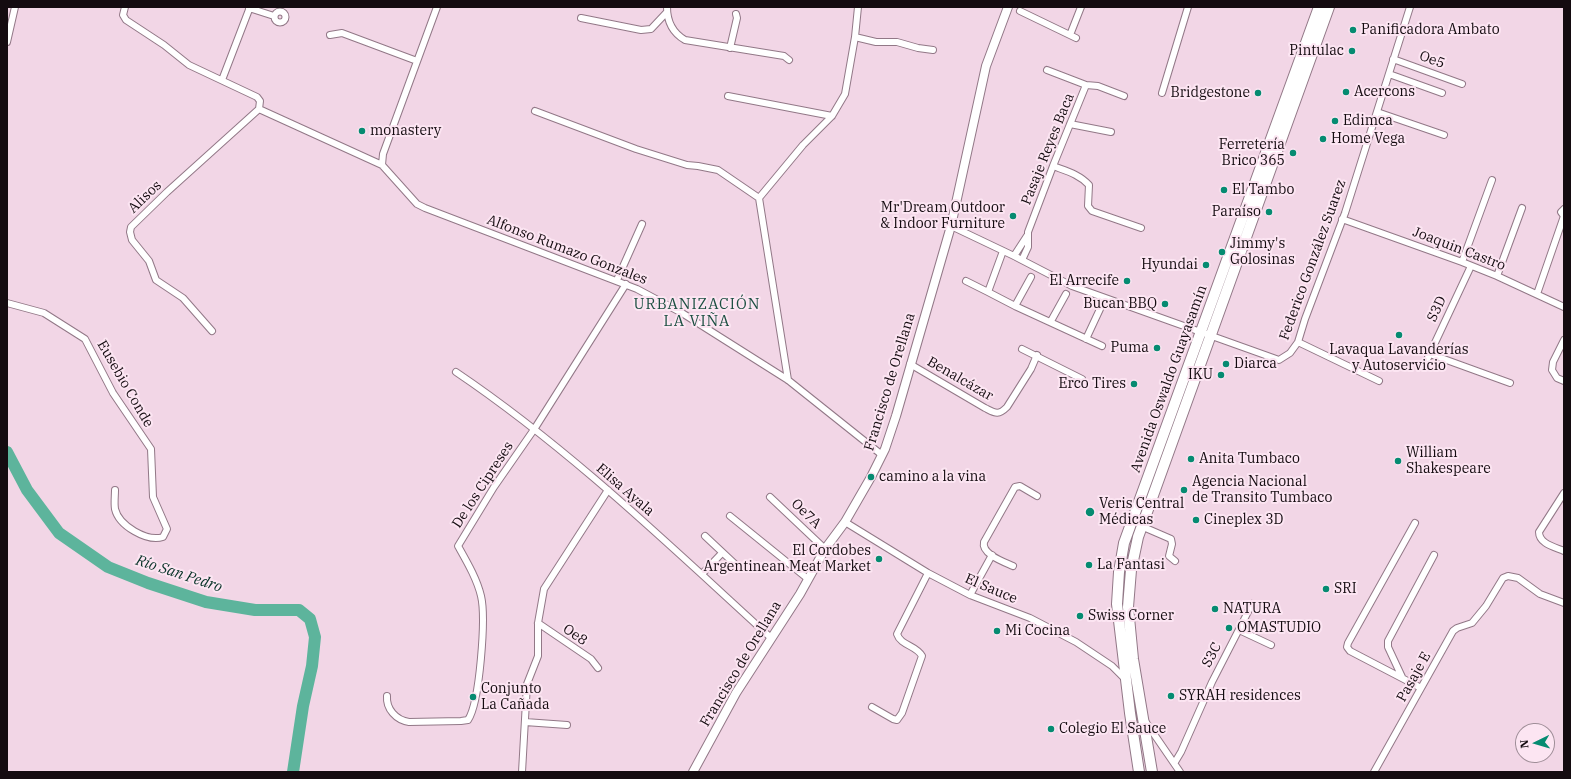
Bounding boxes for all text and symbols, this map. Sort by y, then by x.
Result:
place label: Panificadora Ambato [1361,22,1500,38]
marker: Panificadora Ambato [1348,25,1358,35]
place label: Pintulac [1289,43,1344,59]
marker: Pintulac [1347,46,1357,56]
street label: Oe5 [1417,48,1447,72]
place label: Acercons [1354,84,1415,100]
place label: Bridgestone [1170,85,1250,101]
marker: Acercons [1341,87,1351,97]
marker: Bridgestone [1253,88,1263,98]
street label: Pasaje Reyes Baca [1018,91,1078,207]
place label: Edimca [1343,113,1393,129]
marker: Edimca [1330,116,1340,126]
place label: monastery [370,123,441,139]
marker: monastery [357,126,367,136]
place label: Home Vega [1331,131,1405,147]
marker: Home Vega [1318,134,1328,144]
place label: Ferretería Brico 365 [1219,137,1285,170]
marker: Ferretería Brico 365 [1288,148,1298,158]
street label: Alisos [125,177,165,217]
street label: Federico González Suarez [1276,177,1350,343]
place label: El Tambo [1232,182,1294,198]
marker: El Tambo [1219,185,1229,195]
place label: Mr'Dream Outdoor & Indoor Furniture [880,200,1005,232]
place label: Paraíso [1212,204,1261,220]
marker: Paraíso [1264,207,1274,217]
marker: Mr'Dream Outdoor & Indoor Furniture [1008,211,1018,221]
street label: Alfonso Rumazo Gonzales [484,212,650,288]
street label: Joaquin Castro [1410,224,1508,274]
place label: Jimmy's Golosinas [1230,236,1295,268]
marker: Jimmy's Golosinas [1217,247,1227,257]
place label: Hyundai [1141,257,1198,273]
marker: Hyundai [1201,260,1211,270]
place label: El Arrecife [1049,273,1119,289]
marker: El Arrecife [1122,276,1132,286]
street label: Avenida Oswaldo Guayasamín [1127,283,1211,475]
street label: S3D [1424,293,1450,325]
district label: URBANIZACIÓN LA VIÑA [634,296,760,331]
place label: Bucan BBQ [1083,296,1157,312]
marker: Bucan BBQ [1160,299,1170,309]
street label: Francisco de Orellana [861,311,919,453]
marker: Lavaqua Lavanderías y Autoservicio [1394,330,1404,340]
street label: Eusebio Conde [93,337,157,431]
place label: Puma [1111,340,1149,356]
place label: Lavaqua Lavanderías y Autoservicio [1329,342,1469,374]
marker: Puma [1152,343,1162,353]
street label: Benalcázar [924,353,996,405]
place label: Diarca [1234,356,1277,372]
marker: Diarca [1221,359,1231,369]
place label: IKU [1188,367,1213,383]
marker: IKU [1216,370,1226,380]
place label: Erco Tires [1059,376,1126,392]
marker: Erco Tires [1129,379,1139,389]
street label: De los Cipreses [449,439,517,531]
place label: William Shakespeare [1406,445,1491,478]
place label: Anita Tumbaco [1199,451,1300,467]
marker: Anita Tumbaco [1186,454,1196,464]
marker: William Shakespeare [1393,456,1403,466]
street label: Elisa Ayala [593,460,657,520]
place label: camino a la vina [879,469,986,485]
marker: camino a la vina [866,472,876,482]
place label: Agencia Nacional de Transito Tumbaco [1192,474,1332,506]
marker: Agencia Nacional de Transito Tumbaco [1179,485,1189,495]
street label: Oe7A [787,496,825,532]
place label: Veris Central Médicas [1099,496,1184,528]
marker: Veris Central Médicas [1084,506,1096,518]
place label: Cineplex 3D [1204,512,1283,528]
marker: Cineplex 3D [1191,515,1201,525]
place label: El Cordobes Argentinean Meat Market [703,543,871,576]
water label: Río San Pedro [134,552,224,596]
marker: El Cordobes Argentinean Meat Market [874,554,884,564]
place label: La Fantasi [1097,557,1165,573]
marker: La Fantasi [1084,560,1094,570]
street label: El Sauce [962,570,1020,608]
place label: SRI [1334,581,1356,597]
marker: SRI [1321,584,1331,594]
street label: Francisco de Orellana [697,598,785,730]
place label: NATURA [1223,601,1281,617]
marker: NATURA [1210,604,1220,614]
place label: Swiss Corner [1088,608,1174,624]
marker: Swiss Corner [1075,611,1085,621]
place label: OMASTUDIO [1237,620,1321,636]
street label: Oe8 [560,621,590,649]
place label: Mi Cocina [1005,623,1070,639]
marker: OMASTUDIO [1224,623,1234,633]
marker: Mi Cocina [992,626,1002,636]
street label: S3C [1199,640,1225,670]
street label: Pasaje E [1393,649,1435,705]
place label: Conjunto La Cañada [481,681,550,714]
place label: SYRAH residences [1179,688,1301,704]
marker: SYRAH residences [1166,691,1176,701]
marker: Conjunto La Cañada [468,692,478,702]
place label: Colegio El Sauce [1059,721,1166,737]
north arrow [1515,723,1555,763]
marker: Colegio El Sauce [1046,724,1056,734]
text: N [1517,739,1531,749]

